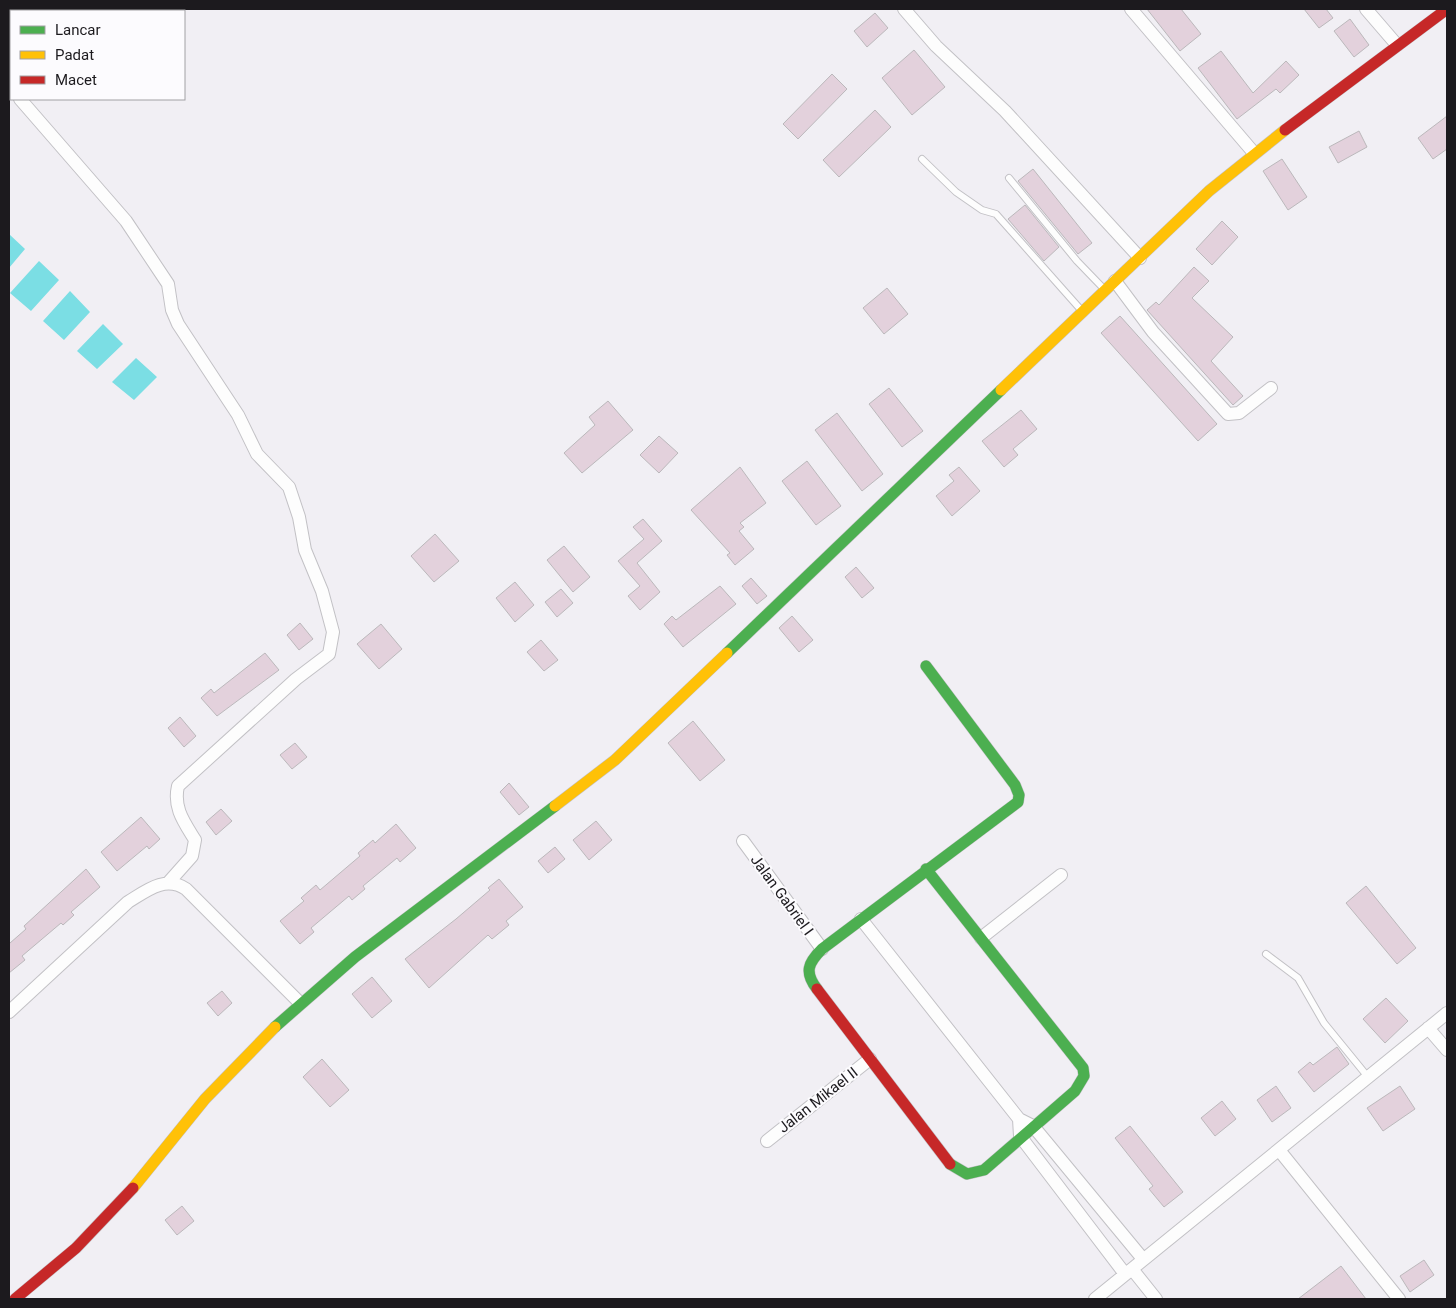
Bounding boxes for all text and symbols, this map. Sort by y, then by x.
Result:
legend [10,10,185,100]
text: Lancar [55,21,101,39]
text: Padat [55,46,94,64]
text: Macet [55,71,97,89]
street label: Jalan Gabriel I [747,851,817,939]
street label: Jalan Mikael II [775,1063,861,1137]

